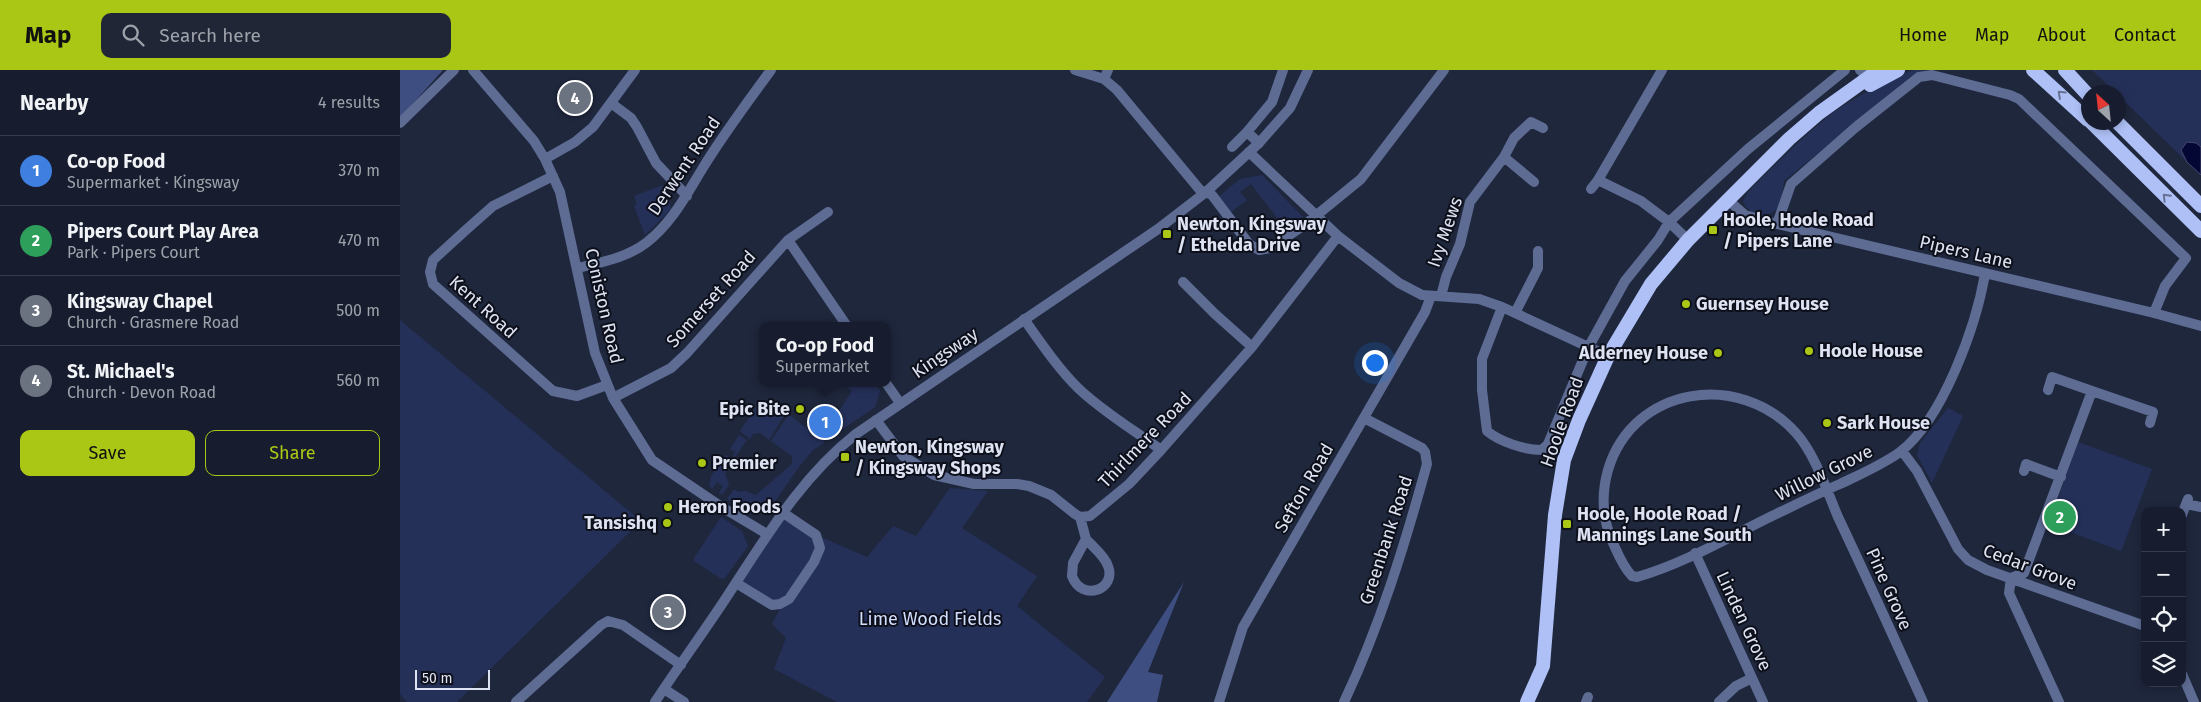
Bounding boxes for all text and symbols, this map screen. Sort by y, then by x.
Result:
search box [101,13,451,58]
text: Map [25,21,71,49]
icon: search [119,21,147,49]
text: Search here [159,24,261,47]
text: Home [1899,24,1947,46]
text: Map [1975,24,2009,46]
text: About [2037,24,2086,46]
text: Contact [2114,24,2176,46]
pin: 4 [559,79,591,117]
north arrow [2081,85,2126,130]
text: Nearby [20,90,88,116]
one-way arrow [2058,91,2067,100]
text: 4 results [318,93,380,112]
street label: Derwent Road [643,112,725,220]
text: Co-op Food [67,150,166,173]
text: 1 [32,161,40,180]
text: 370 m [338,161,380,180]
text: Supermarket · Kingsway [67,173,239,192]
street label: Ivy Mews [1423,194,1467,270]
one-way arrow [2163,194,2172,203]
place label: Hoole, Hoole Road / Pipers Lane [1723,209,1874,252]
place label: Newton, Kingsway / Ethelda Drive [1177,213,1326,256]
text: Pipers Court Play Area [67,220,259,243]
marker: Hoole, Hoole Road / Pipers Lane [1707,224,1719,236]
marker: Newton, Kingsway / Ethelda Drive [1161,228,1173,240]
text: 2 [32,231,40,250]
text: 470 m [338,231,380,250]
street label: Pipers Lane [1917,231,2015,273]
text: Park · Pipers Court [67,243,200,262]
street label: Coniston Road [580,246,628,366]
street label: Somerset Road [662,246,760,352]
street label: Kent Road [445,271,521,343]
text: Kingsway Chapel [67,290,213,313]
place label: Guernsey House [1696,293,1829,315]
marker: Guernsey House [1680,298,1692,310]
text: 3 [32,301,40,320]
text: 500 m [336,301,380,320]
text: Church · Grasmere Road [67,313,239,332]
popup [759,322,891,387]
street label: Kingsway [908,323,982,383]
text: Co-op Food [776,334,874,357]
place label: Hoole House [1819,340,1923,362]
place label: Alderney House [1578,342,1708,364]
marker: Hoole House [1803,345,1815,357]
marker: Alderney House [1712,347,1724,359]
your location [1362,350,1388,376]
text: Supermarket [776,357,869,376]
text: St. Michael's [67,360,175,383]
text: 4 [31,371,41,390]
text: 560 m [337,371,380,390]
street label: Hoole Road [1535,374,1589,470]
text: Church · Devon Road [67,383,216,402]
street label: Thirlmere Road [1094,387,1196,493]
place label: Epic Bite [719,398,790,420]
marker: Epic Bite [794,403,806,415]
pin: 1 [809,403,841,441]
place label: Sark House [1837,412,1930,434]
marker: Sark House [1821,417,1833,429]
button: Save [20,430,195,476]
button: Share [205,430,380,476]
place label: Newton, Kingsway / Kingsway Shops [855,436,1004,479]
street label: Sefton Road [1270,440,1338,536]
street label: Willow Grove [1772,440,1876,506]
marker: Newton, Kingsway / Kingsway Shops [839,451,851,463]
place label: Premier [712,452,777,474]
marker: Premier [696,457,708,469]
street label: Greenbank Road [1355,473,1417,607]
place label: Heron Foods [678,496,781,518]
pin: 2 [2044,498,2076,536]
marker: Heron Foods [662,501,674,513]
place label: Hoole, Hoole Road / Mannings Lane South [1577,503,1752,546]
map controls [2141,507,2186,687]
button: + [2141,507,2186,552]
place label: Tansishq [584,512,657,534]
marker: Tansishq [661,517,673,529]
marker: Hoole, Hoole Road / Mannings Lane South [1561,518,1573,530]
street label: Cedar Grove [1980,539,2080,595]
street label: Pine Grove [1861,545,1917,633]
button: − [2141,552,2186,597]
street label: Linden Grove [1711,568,1777,674]
pin: 3 [652,593,684,631]
button: locate [2141,597,2186,642]
park label: Lime Wood Fields [859,608,1001,630]
button: layers [2141,642,2186,687]
scale bar [415,667,490,690]
text: 50 m [422,670,453,687]

